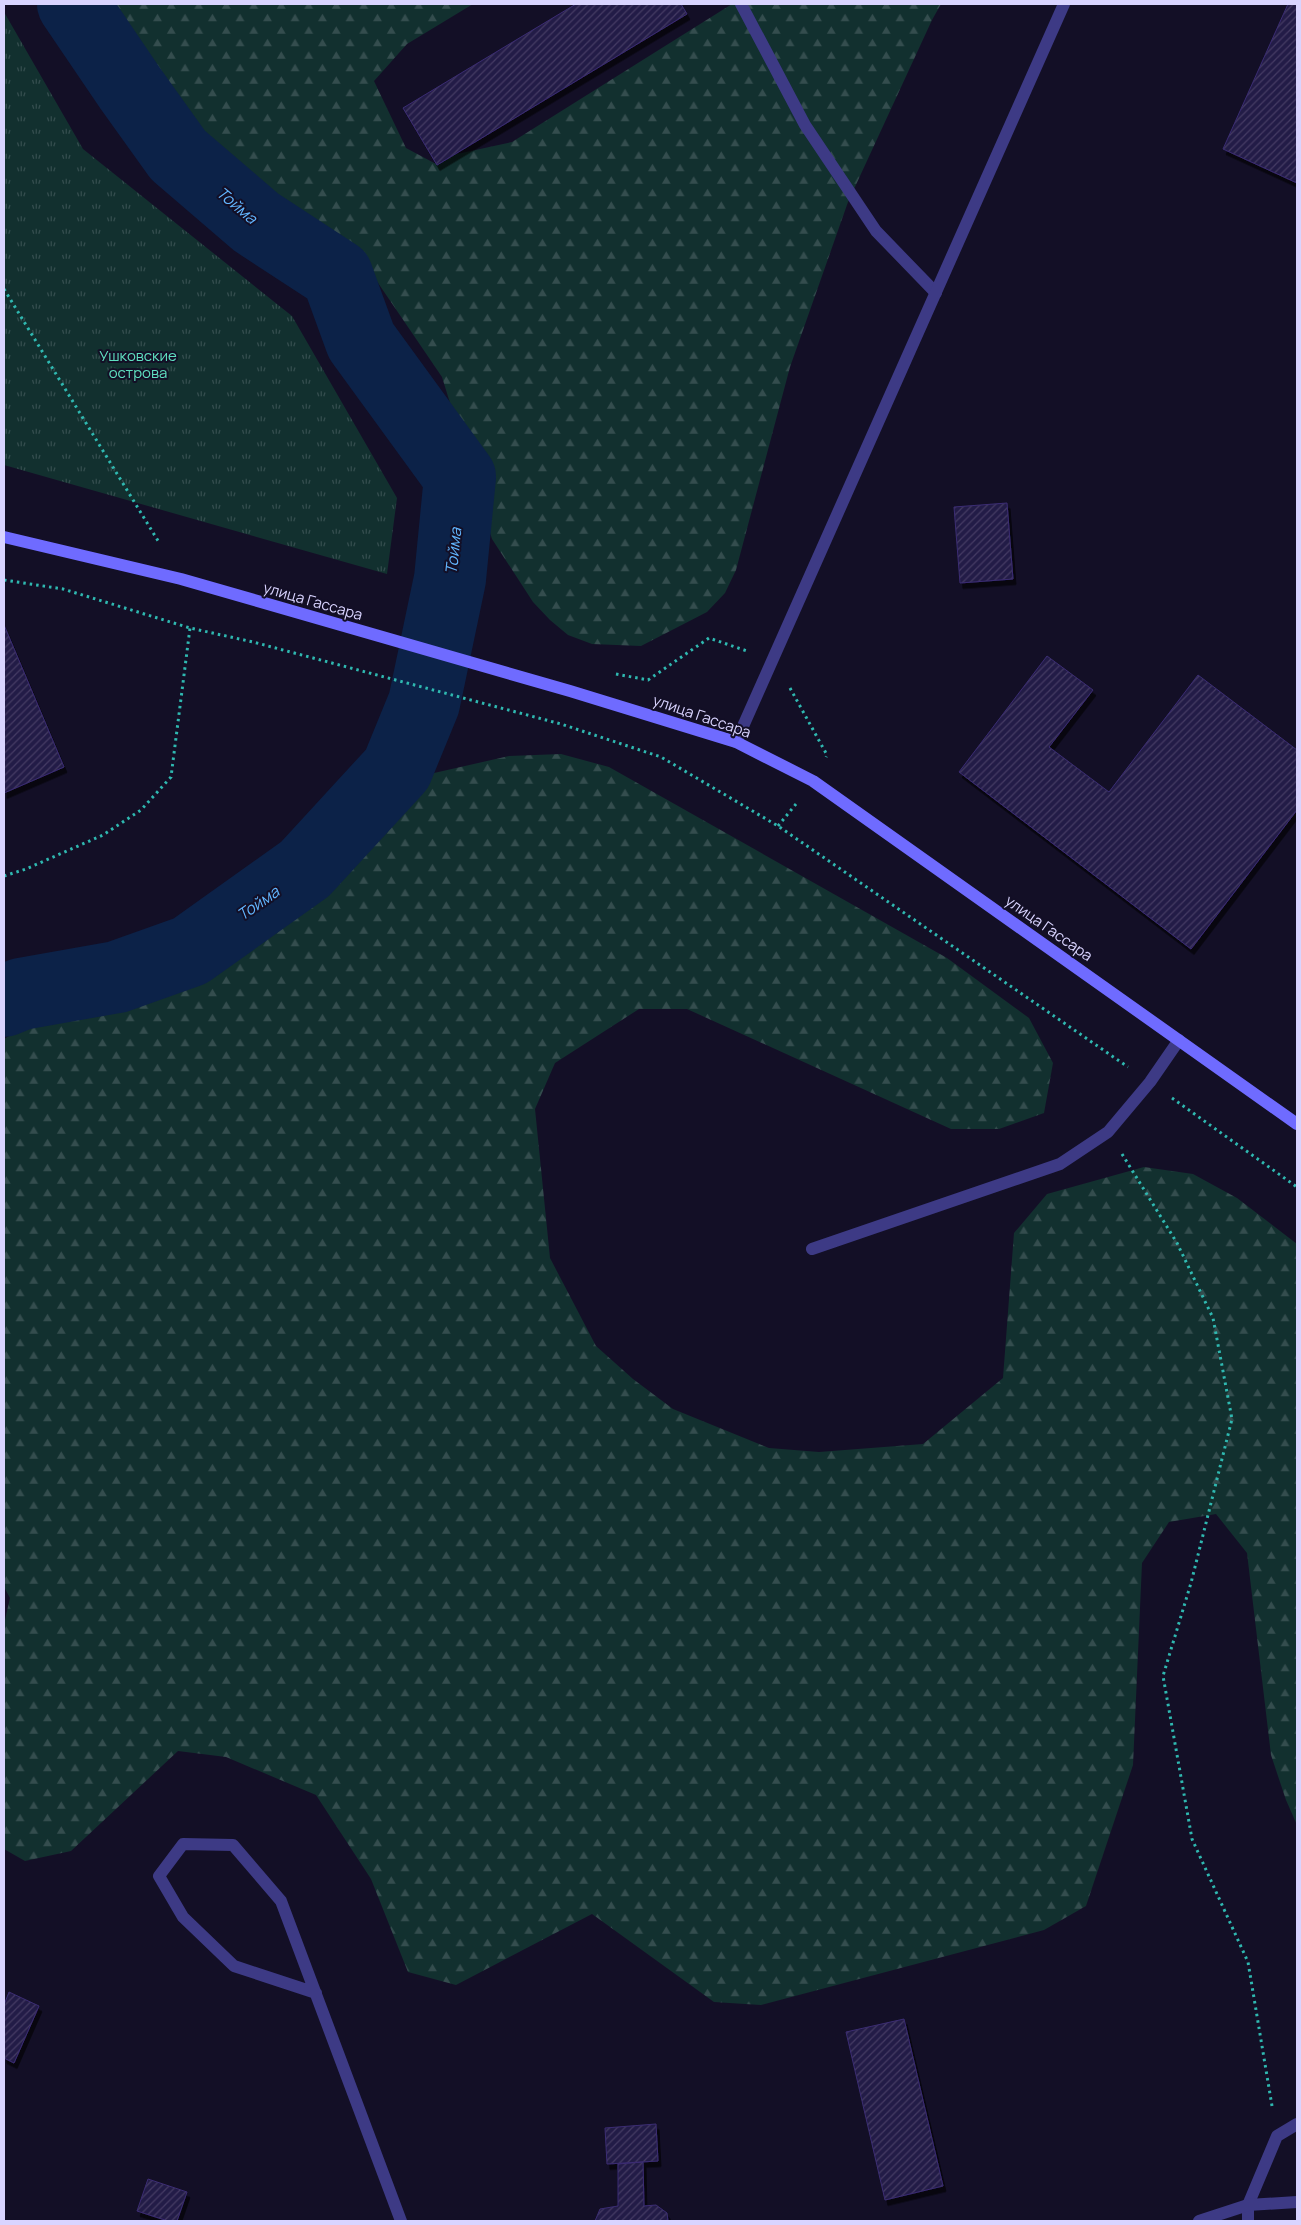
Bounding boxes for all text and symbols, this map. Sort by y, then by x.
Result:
water label: Тойма [212,182,263,229]
park label: Ушковские острова [99,345,177,383]
water label: Тойма [440,525,467,575]
street label: улица Гассара [261,577,365,625]
street label: улица Гассара [650,689,754,743]
water label: Тойма [233,880,284,925]
street label: улица Гассара [1001,890,1097,966]

